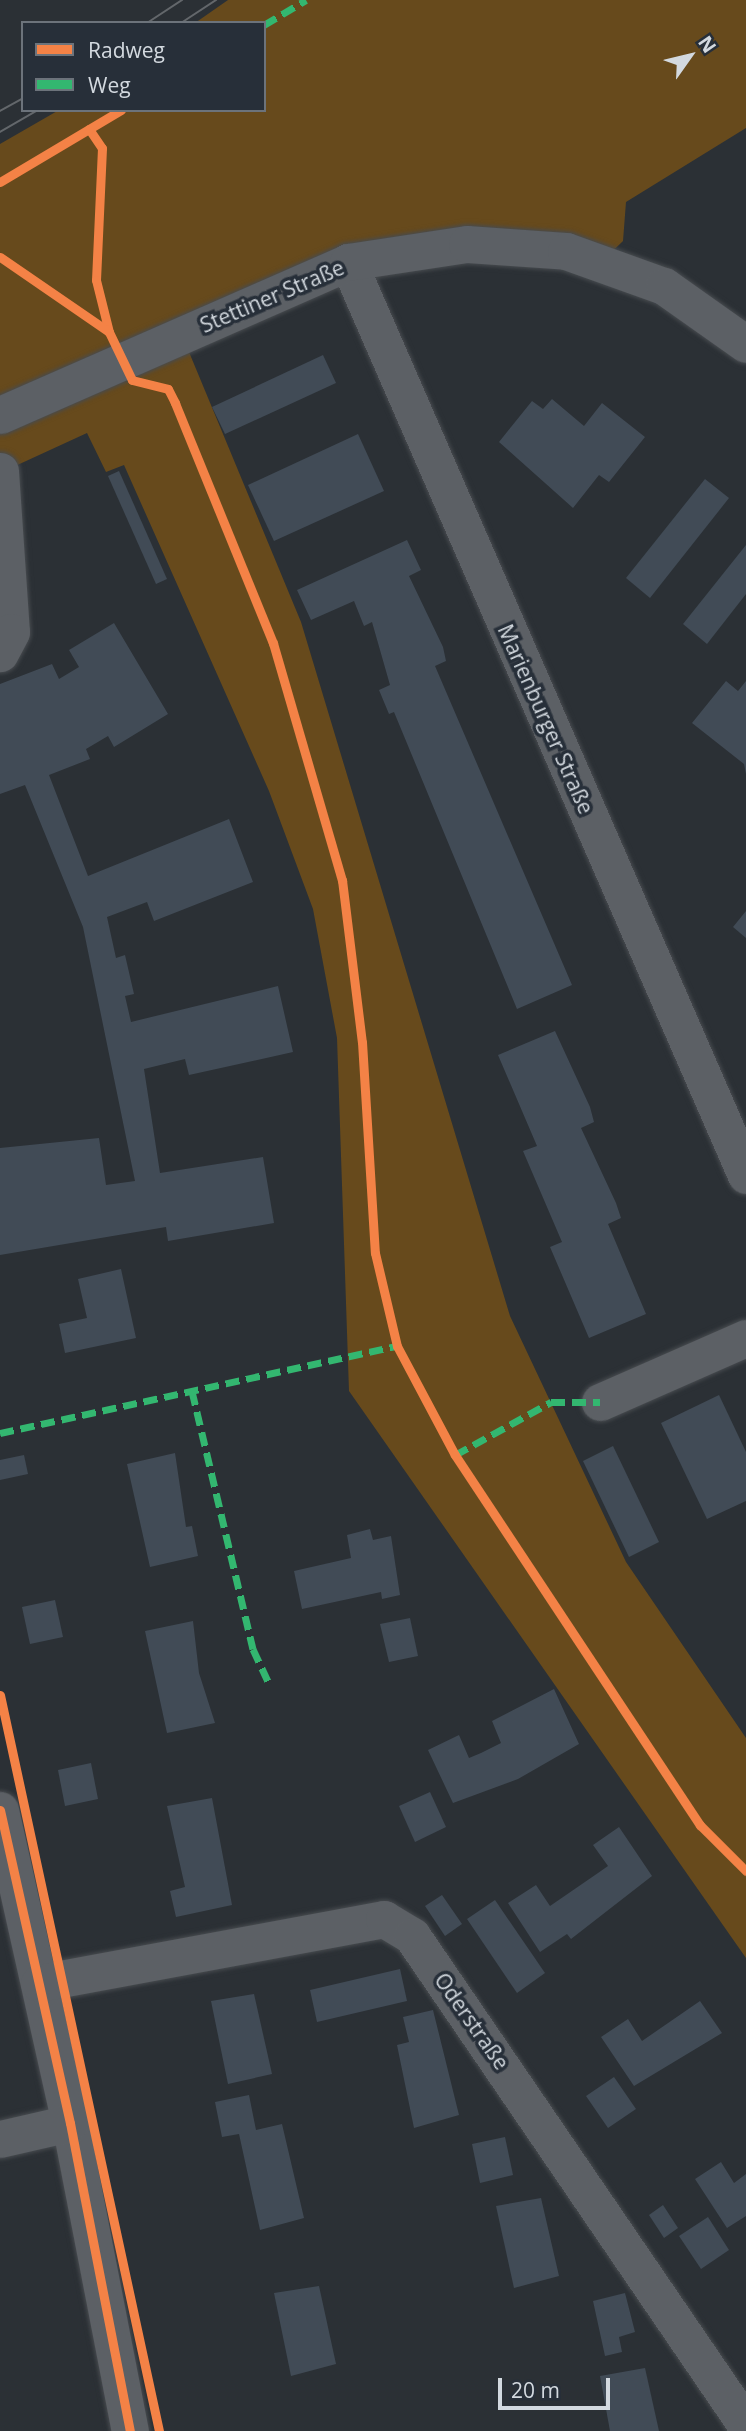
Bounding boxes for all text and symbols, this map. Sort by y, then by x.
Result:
legend [21,21,266,112]
north arrow [655,21,725,91]
text: N [692,31,723,58]
text: Radweg [88,36,165,64]
text: Weg [88,71,131,99]
street label: Stettiner Straße [196,254,348,338]
street label: Marienburger Straße [493,620,599,818]
street label: Oderstraße [430,1968,514,2074]
scale bar [501,2364,613,2408]
text: 20 m [511,2376,560,2404]

